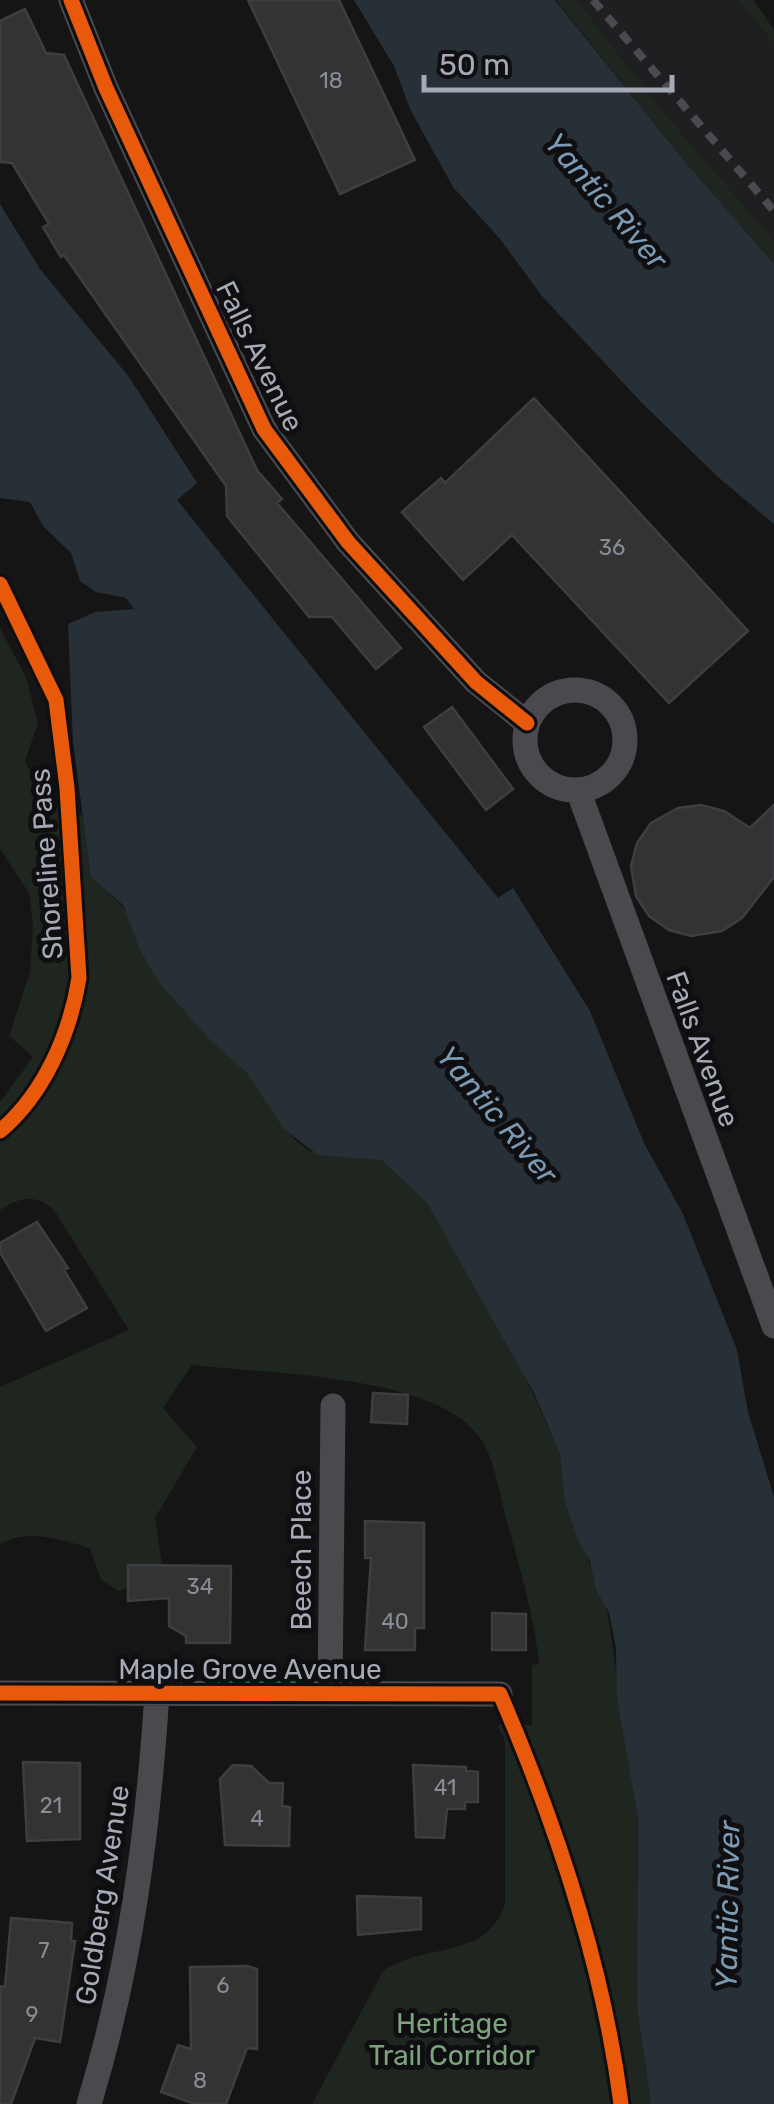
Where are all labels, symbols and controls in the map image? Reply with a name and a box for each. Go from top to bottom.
scale bar [424,30,672,92]
text: 50 m [439,47,510,83]
house number: 18 [319,67,343,94]
water label: Yantic River [537,125,676,278]
street label: Falls Avenue [209,276,310,437]
house number: 36 [599,534,625,561]
street label: Shoreline Pass [23,767,70,961]
street label: Falls Avenue [659,967,746,1131]
water label: Yantic River [429,1039,566,1192]
street label: Beech Place [285,1470,318,1630]
house number: 34 [187,1573,213,1600]
house number: 40 [381,1608,409,1635]
street label: Maple Grove Avenue [118,1653,382,1686]
house number: 41 [434,1774,456,1801]
street label: Goldberg Avenue [69,1783,136,2007]
house number: 21 [40,1792,62,1819]
house number: 4 [250,1805,264,1832]
water label: Yantic River [709,1819,747,1990]
house number: 7 [38,1937,50,1964]
house number: 6 [216,1972,230,1999]
house number: 9 [25,2001,39,2028]
park label: Heritage Trail Corridor [369,2007,536,2072]
house number: 8 [193,2067,207,2094]

